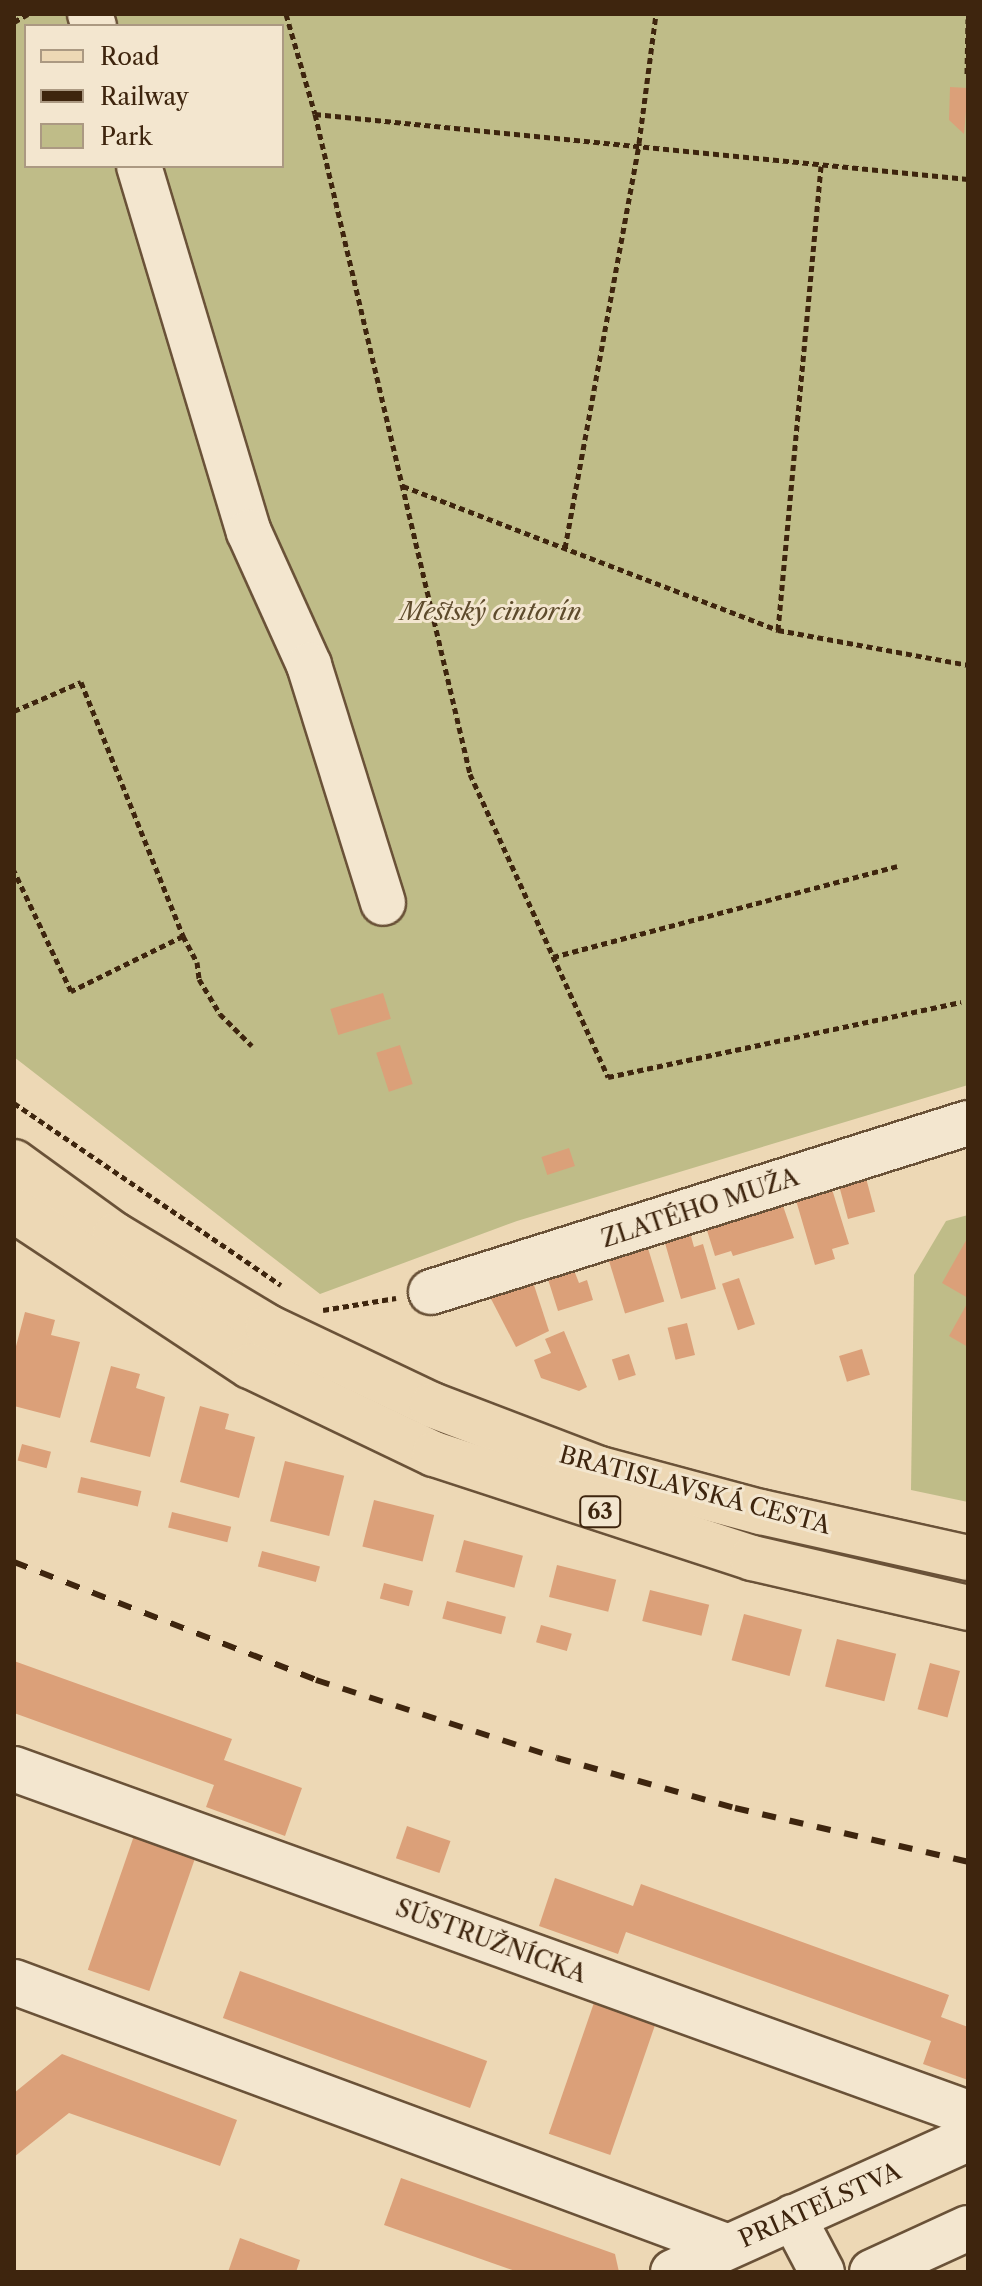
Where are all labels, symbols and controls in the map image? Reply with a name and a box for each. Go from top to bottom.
legend [24,24,284,168]
text: Road [100,42,159,71]
text: Railway [100,82,189,111]
text: Park [100,122,152,151]
park label: Mestský cintorín [400,598,582,626]
street label: ZLATÉHO MUŽA [598,1162,802,1254]
street label: BRATISLAVSKÁ CESTA [556,1440,834,1540]
road number: 63 [578,1494,622,1530]
street label: SÚSTRUŽNÍCKA [392,1893,590,1989]
street label: PRIATEĽSTVA [735,2156,905,2254]

